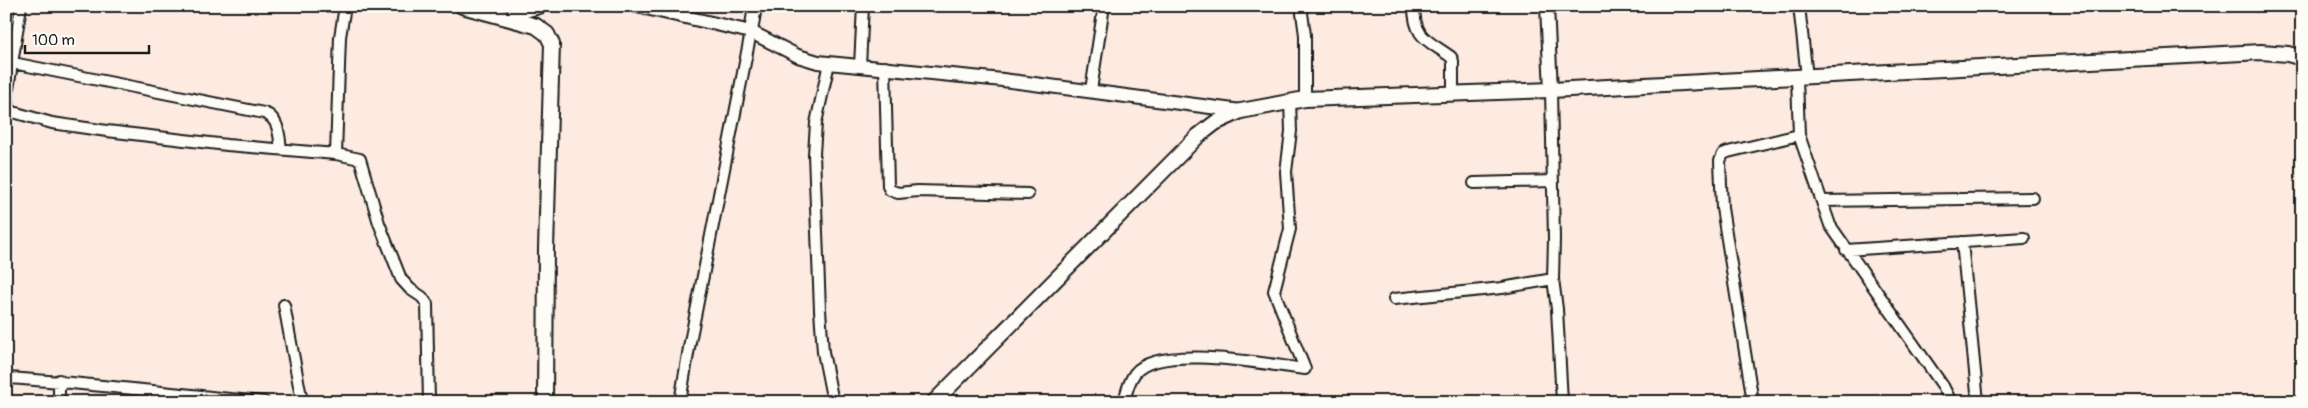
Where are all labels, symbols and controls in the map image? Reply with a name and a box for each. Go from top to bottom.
scale bar [25,22,149,54]
text: 100 m [32,31,75,50]

